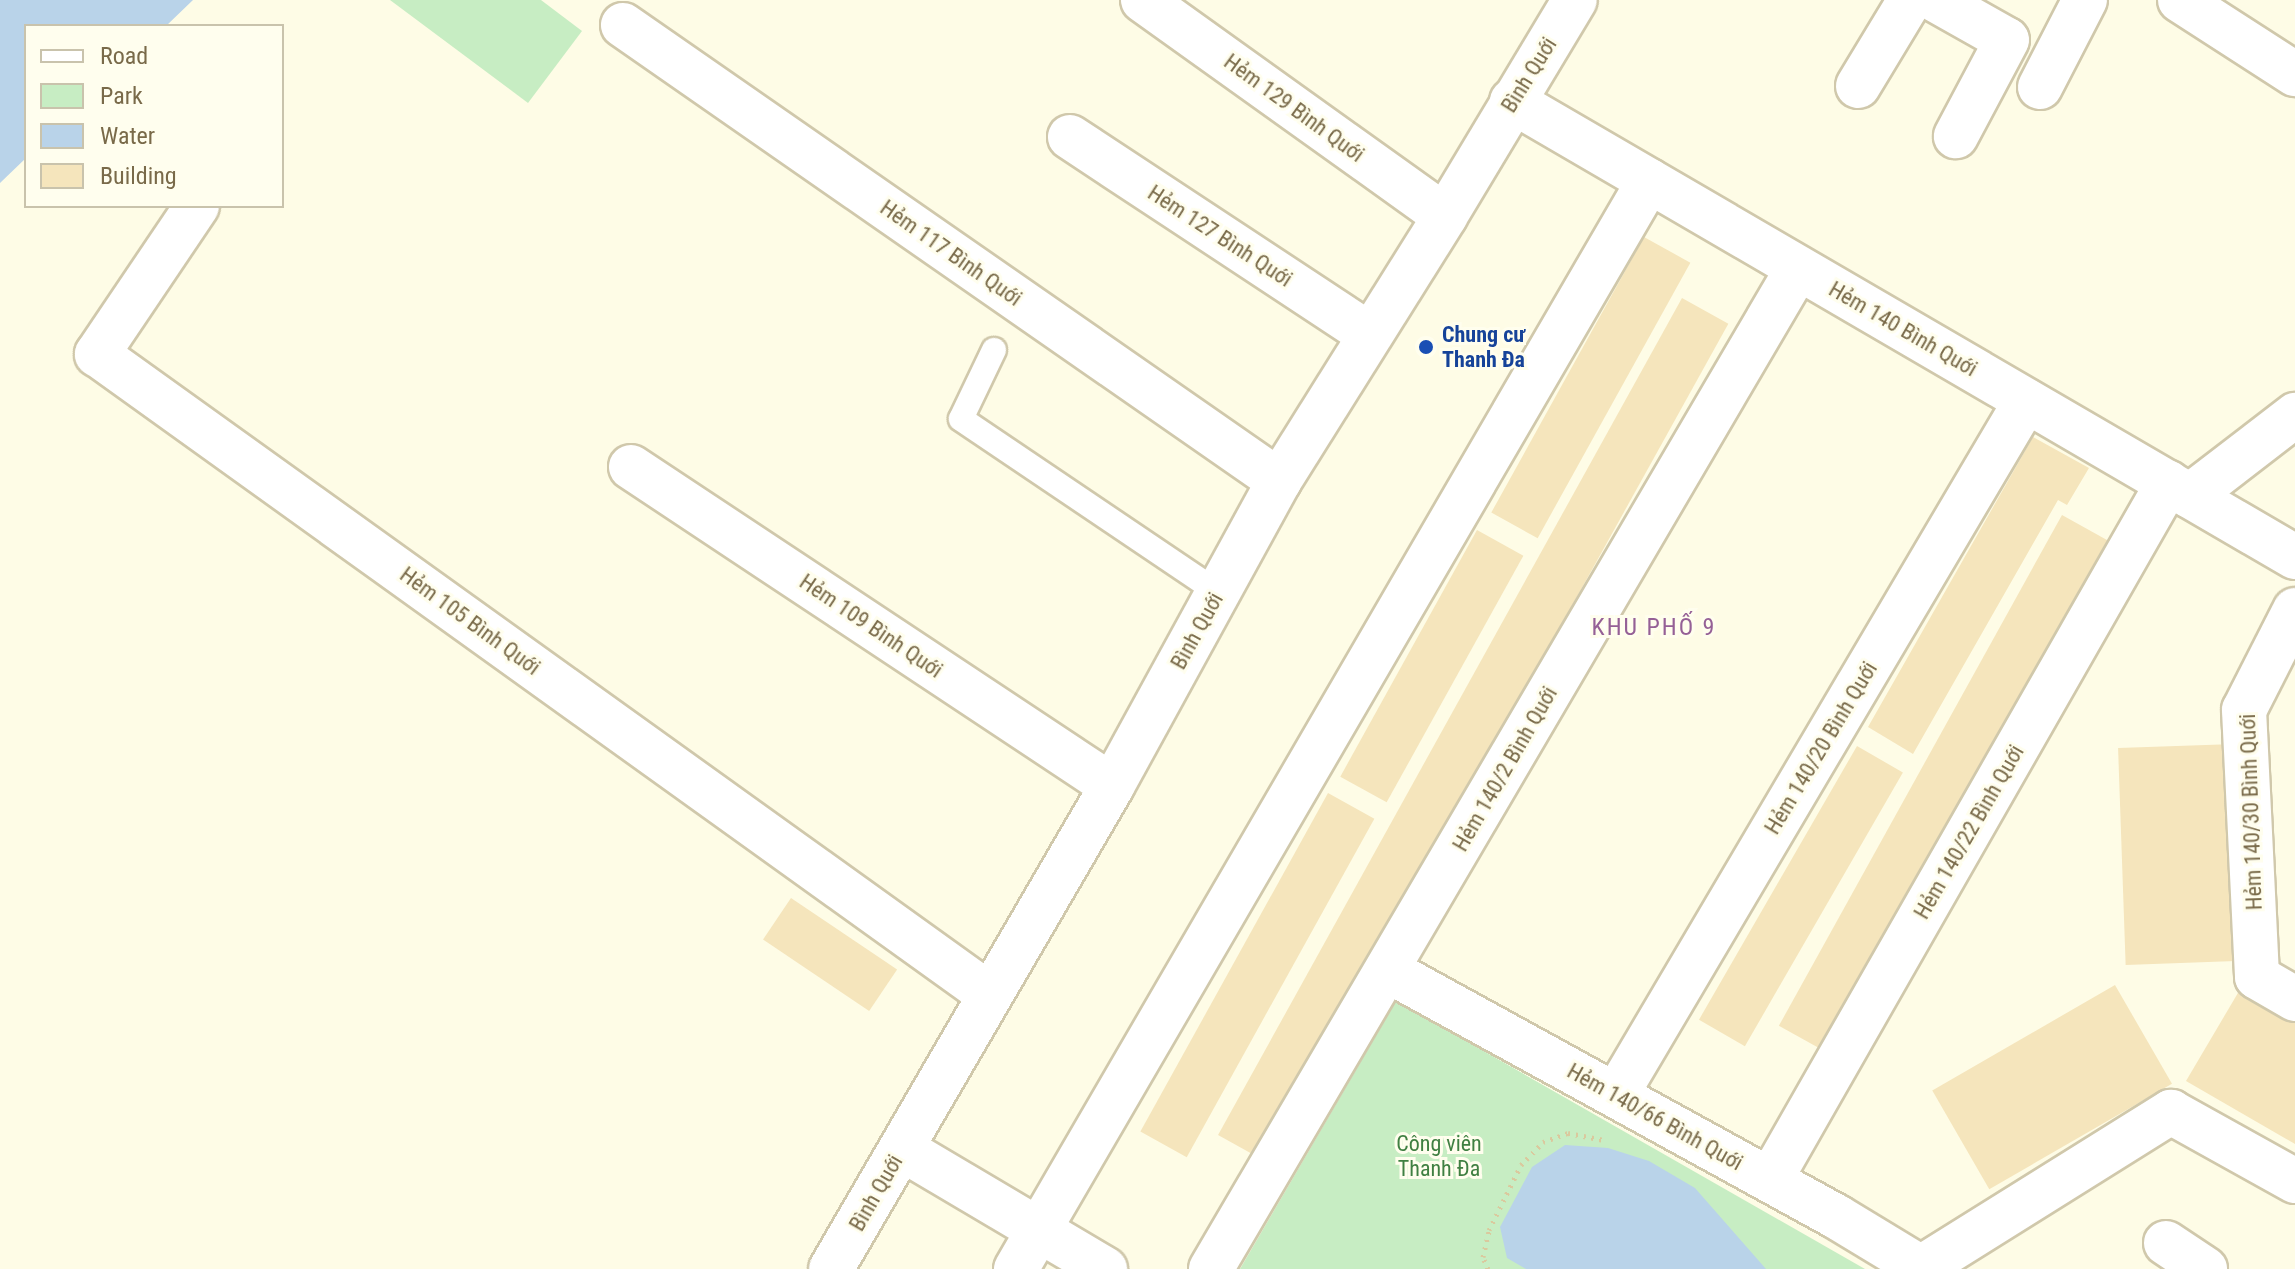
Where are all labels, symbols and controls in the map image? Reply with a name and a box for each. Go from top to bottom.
legend [24,24,284,208]
street label: Bình Quới [1496,33,1562,117]
text: Road [100,42,148,70]
street label: Hẻm 129 Bình Quới [1219,48,1369,168]
text: Park [100,82,143,110]
text: Water [100,122,155,150]
text: Building [100,162,177,190]
street label: Hẻm 127 Bình Quới [1143,180,1297,292]
street label: Hẻm 117 Bình Quới [875,194,1027,312]
street label: Hẻm 140 Bình Quới [1824,276,1982,382]
place label: Chung cư Thanh Đa [1442,321,1525,372]
marker: Chung cư Thanh Đa [1417,338,1435,356]
street label: Hẻm 105 Bình Quới [395,561,545,681]
street label: Hẻm 109 Bình Quới [795,568,947,684]
street label: Bình Quới [1165,588,1229,674]
district label: KHU PHỐ 9 [1592,614,1716,642]
street label: Hẻm 140/20 Bình Quới [1759,657,1883,839]
street label: Hẻm 140/2 Bình Quới [1447,682,1563,856]
street label: Hẻm 140/30 Bình Quới [2234,713,2268,911]
street label: Hẻm 140/22 Bình Quới [1908,740,2030,924]
street label: Hẻm 140/66 Bình Quới [1563,1058,1747,1176]
park label: Công viên Thanh Đa [1396,1130,1482,1182]
street label: Bình Quới [844,1150,908,1236]

